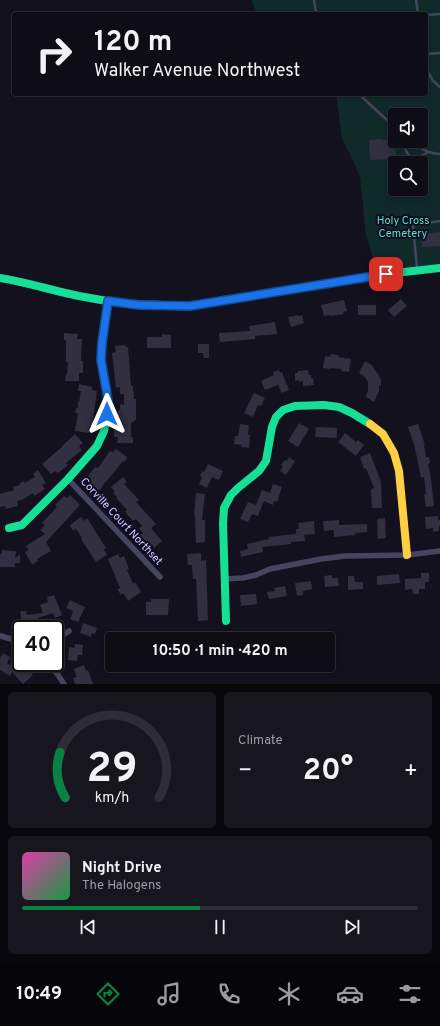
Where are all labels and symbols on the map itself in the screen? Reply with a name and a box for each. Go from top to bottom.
park label: Holy Cross Cemetery [377,214,429,241]
pin [369,257,403,291]
position arrow [86,393,128,435]
street label: Corville Court Northset [77,475,165,568]
speed limit sign: 40 [12,620,64,672]

